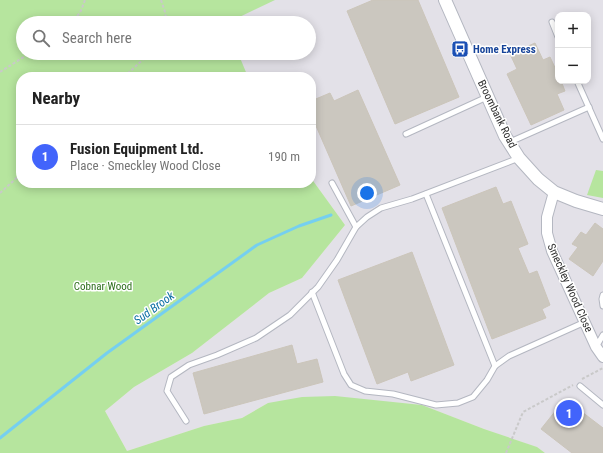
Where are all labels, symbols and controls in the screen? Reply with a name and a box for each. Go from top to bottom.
map controls [555,12,591,84]
button: + [555,12,591,48]
search box [16,16,316,60]
icon: search [30,27,52,49]
text: Search here [62,29,132,47]
bus stop icon: Home Express [450,39,470,59]
place label: Home Express [473,43,536,56]
button: − [555,48,591,84]
street label: Broombank Road [475,78,519,150]
text: Nearby [32,88,80,108]
text: Fusion Equipment Ltd. [70,140,204,158]
text: 1 [42,149,48,164]
text: 190 m [268,149,300,164]
text: Place · Smeckley Wood Close [70,158,221,173]
your location [357,183,377,203]
street label: Smeckley Wood Close [545,242,595,334]
park label: Cobnar Wood [74,280,132,293]
water label: Sud Brook [131,288,178,327]
pin: 1 [556,398,582,428]

